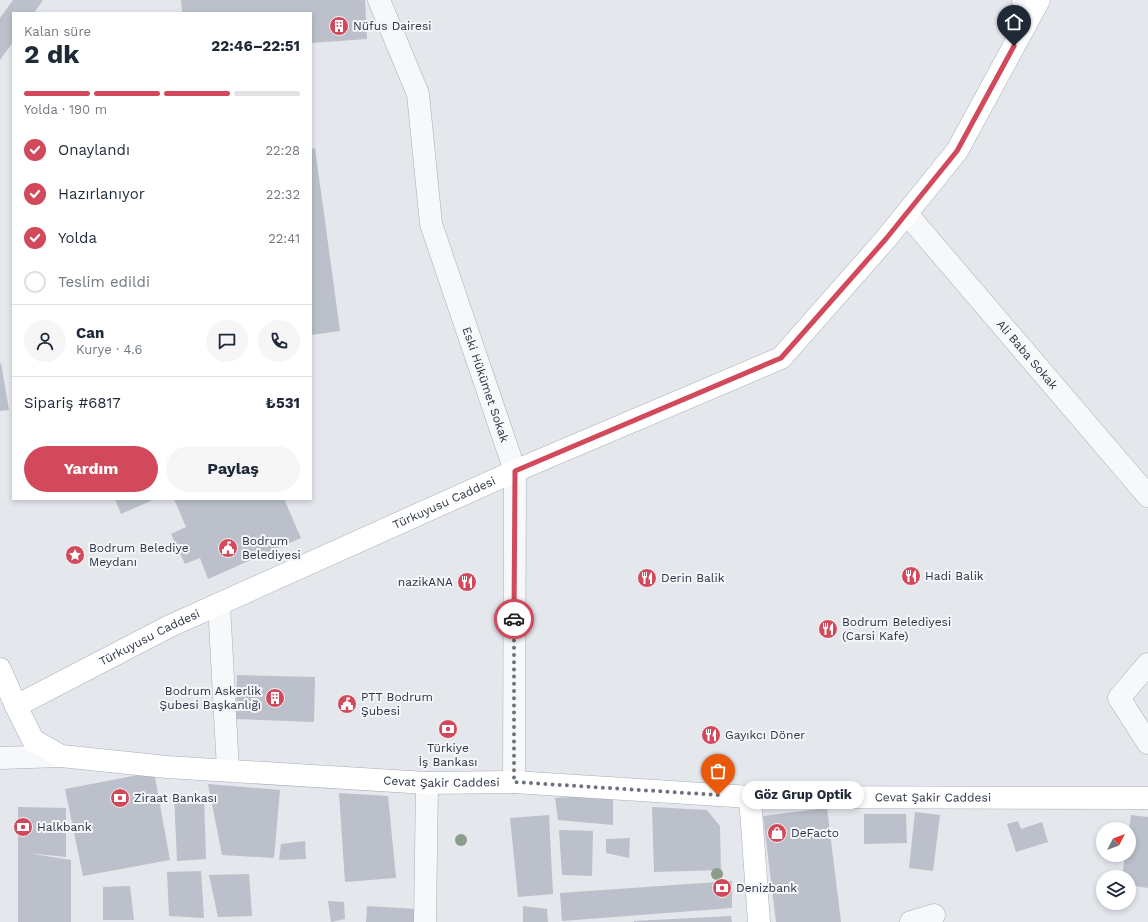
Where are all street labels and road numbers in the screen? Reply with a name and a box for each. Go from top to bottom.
street label: Ali Baba Sokak [994,317,1061,392]
street label: Eski Hükümet Sokak [460,325,512,444]
street label: Türkuyusu Caddesi [391,474,498,532]
street label: Türkuyusu Caddesi [97,607,202,669]
street label: Cevat Şakir Caddesi [383,773,500,790]
street label: Cevat Şakir Caddesi [875,790,991,805]

